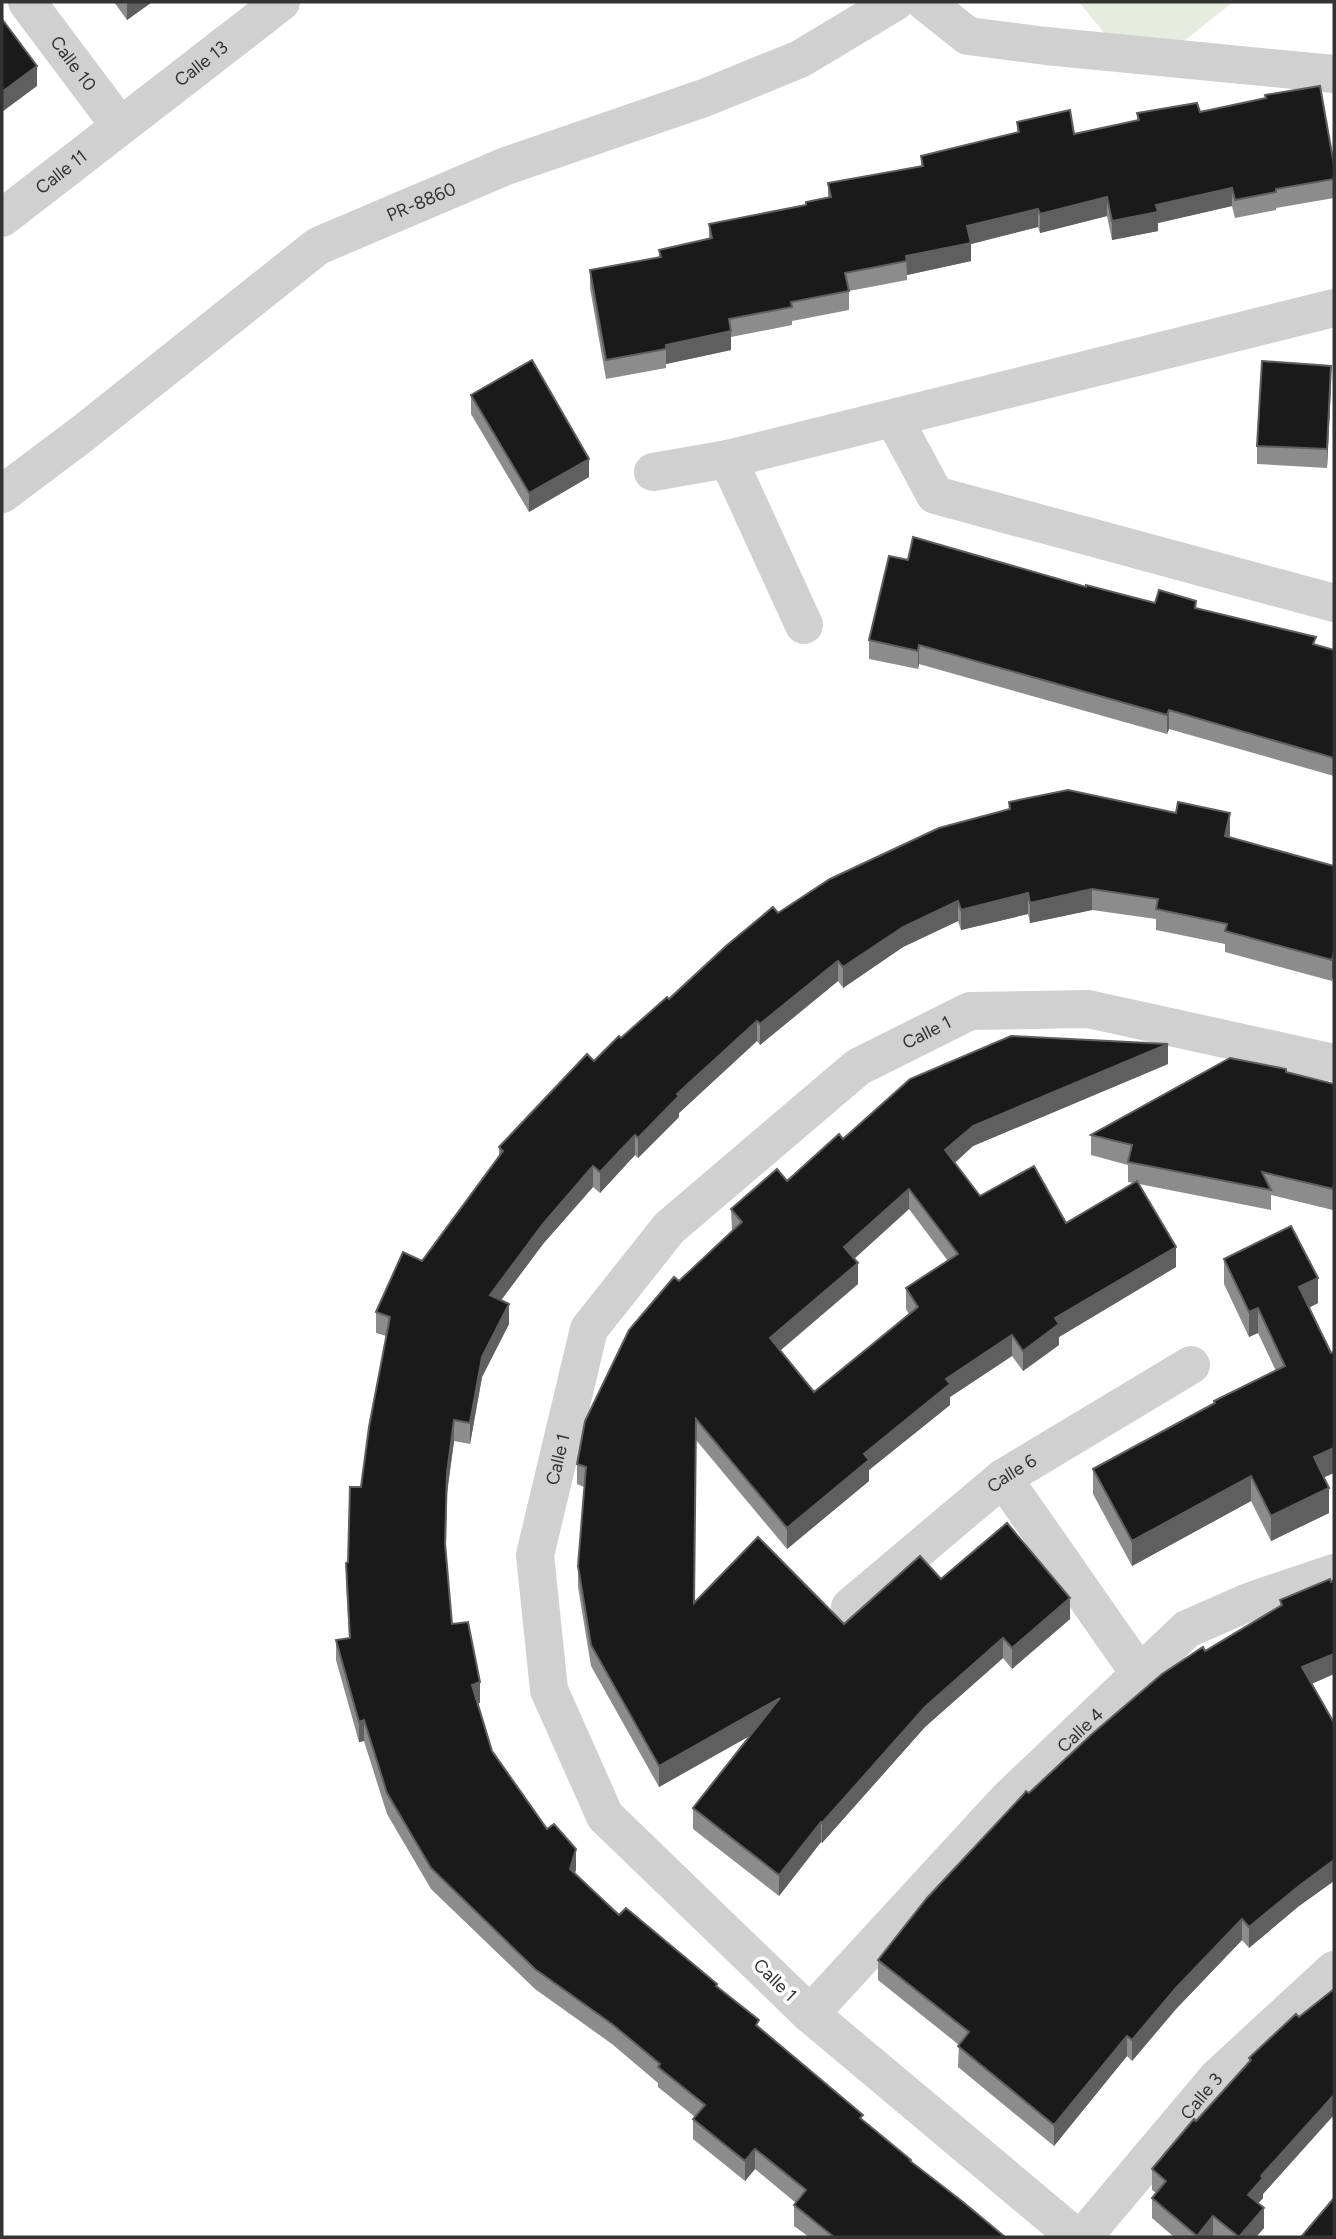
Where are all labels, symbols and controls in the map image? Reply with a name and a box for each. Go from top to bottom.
street label: Calle 10 [45,32,101,96]
street label: Calle 13 [170,36,232,91]
street label: Calle 11 [31,145,91,199]
street label: PR-8860 [383,178,459,226]
street label: Calle 1 [899,1011,955,1054]
street label: Calle 1 [541,1432,575,1487]
street label: Calle 6 [983,1449,1041,1498]
street label: Calle 4 [1053,1703,1108,1757]
street label: Calle 1 [749,1954,801,2006]
street label: Calle 3 [1176,2068,1227,2124]

